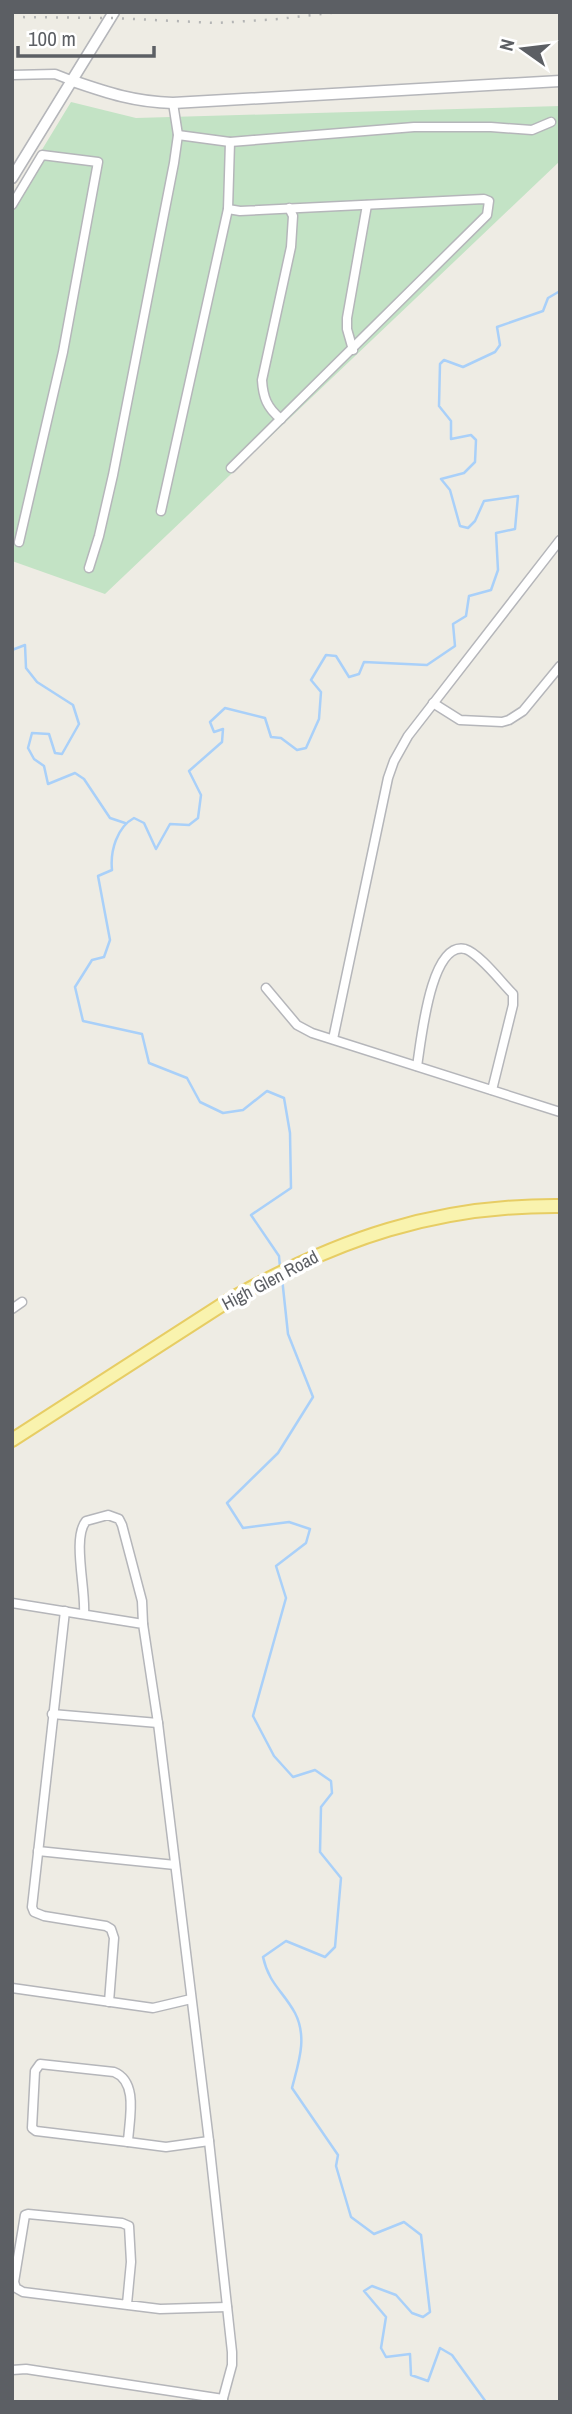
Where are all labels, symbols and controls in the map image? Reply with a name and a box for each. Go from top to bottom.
scale bar [18,14,154,58]
north arrow [488,14,558,84]
text: 100 m [28,24,76,53]
text: N [493,36,520,53]
street label: High Glen Road [217,1244,323,1316]

